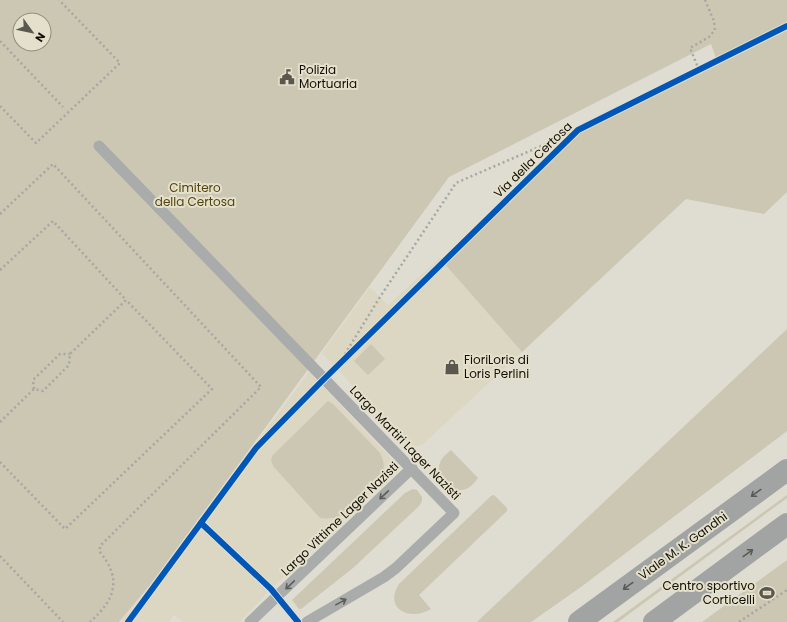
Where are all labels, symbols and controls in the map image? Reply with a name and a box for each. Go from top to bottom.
north arrow [12,12,52,52]
text: N [31,30,49,45]
place label: Polizia Mortuaria [299,61,357,92]
public building icon: Polizia Mortuaria [278,68,296,86]
street label: Via della Certosa [490,118,576,201]
park label: Cimitero della Certosa [155,179,235,210]
place label: FioriLoris di Loris Perlini [464,351,529,382]
shop icon: FioriLoris di Loris Perlini [443,358,461,376]
street label: Largo Martiri Lager Nazisti [346,382,465,504]
street label: Largo Vittime Lager Nazisti [277,458,402,579]
one-way arrow [750,489,761,497]
one-way arrow [379,490,389,500]
street label: Viale M. K. Gandhi [635,508,730,584]
one-way arrow [743,549,754,557]
place label: Centro sportivo Corticelli [663,577,755,608]
one-way arrow [285,580,295,590]
one-way arrow [623,582,634,590]
sports icon: Centro sportivo Corticelli [758,584,776,602]
one-way arrow [335,598,347,606]

